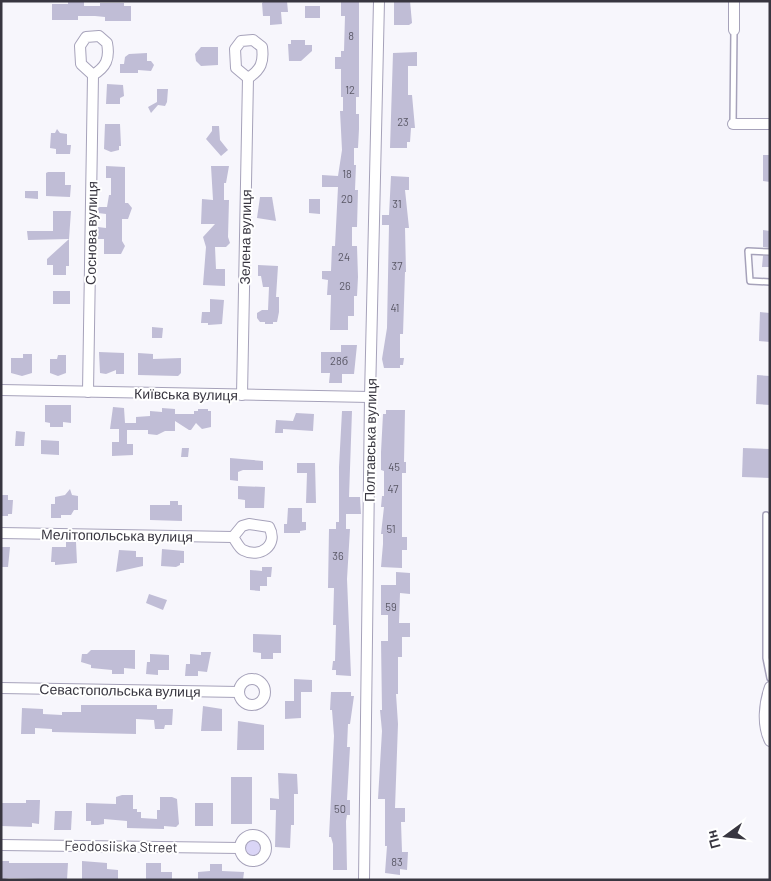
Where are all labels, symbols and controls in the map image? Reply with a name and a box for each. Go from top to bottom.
house number: 8 [348,29,354,42]
house number: 12 [345,83,355,96]
house number: 23 [397,115,409,128]
house number: 18 [342,167,352,180]
street label: Соснова вулиця [82,181,100,285]
street label: Зелена вулиця [236,189,254,285]
house number: 20 [341,192,353,205]
house number: 31 [392,197,402,210]
house number: 24 [338,250,350,263]
house number: 37 [392,259,402,272]
house number: 26 [339,279,351,292]
house number: 41 [391,301,399,314]
house number: 28б [330,354,348,367]
street label: Полтавська вулиця [360,378,380,502]
street label: Київська вулиця [134,385,238,403]
house number: 45 [388,460,400,473]
house number: 47 [388,482,398,495]
house number: 51 [386,522,396,535]
street label: Мелітопольська вулиця [41,525,193,545]
house number: 36 [332,549,344,562]
house number: 59 [385,600,397,613]
street label: Севастопольська вулиця [39,680,201,700]
house number: 50 [334,802,346,815]
north arrow [701,811,751,861]
text: Пн [702,828,724,851]
street label: Feodosiiska Street [64,837,178,855]
house number: 83 [391,855,403,868]

